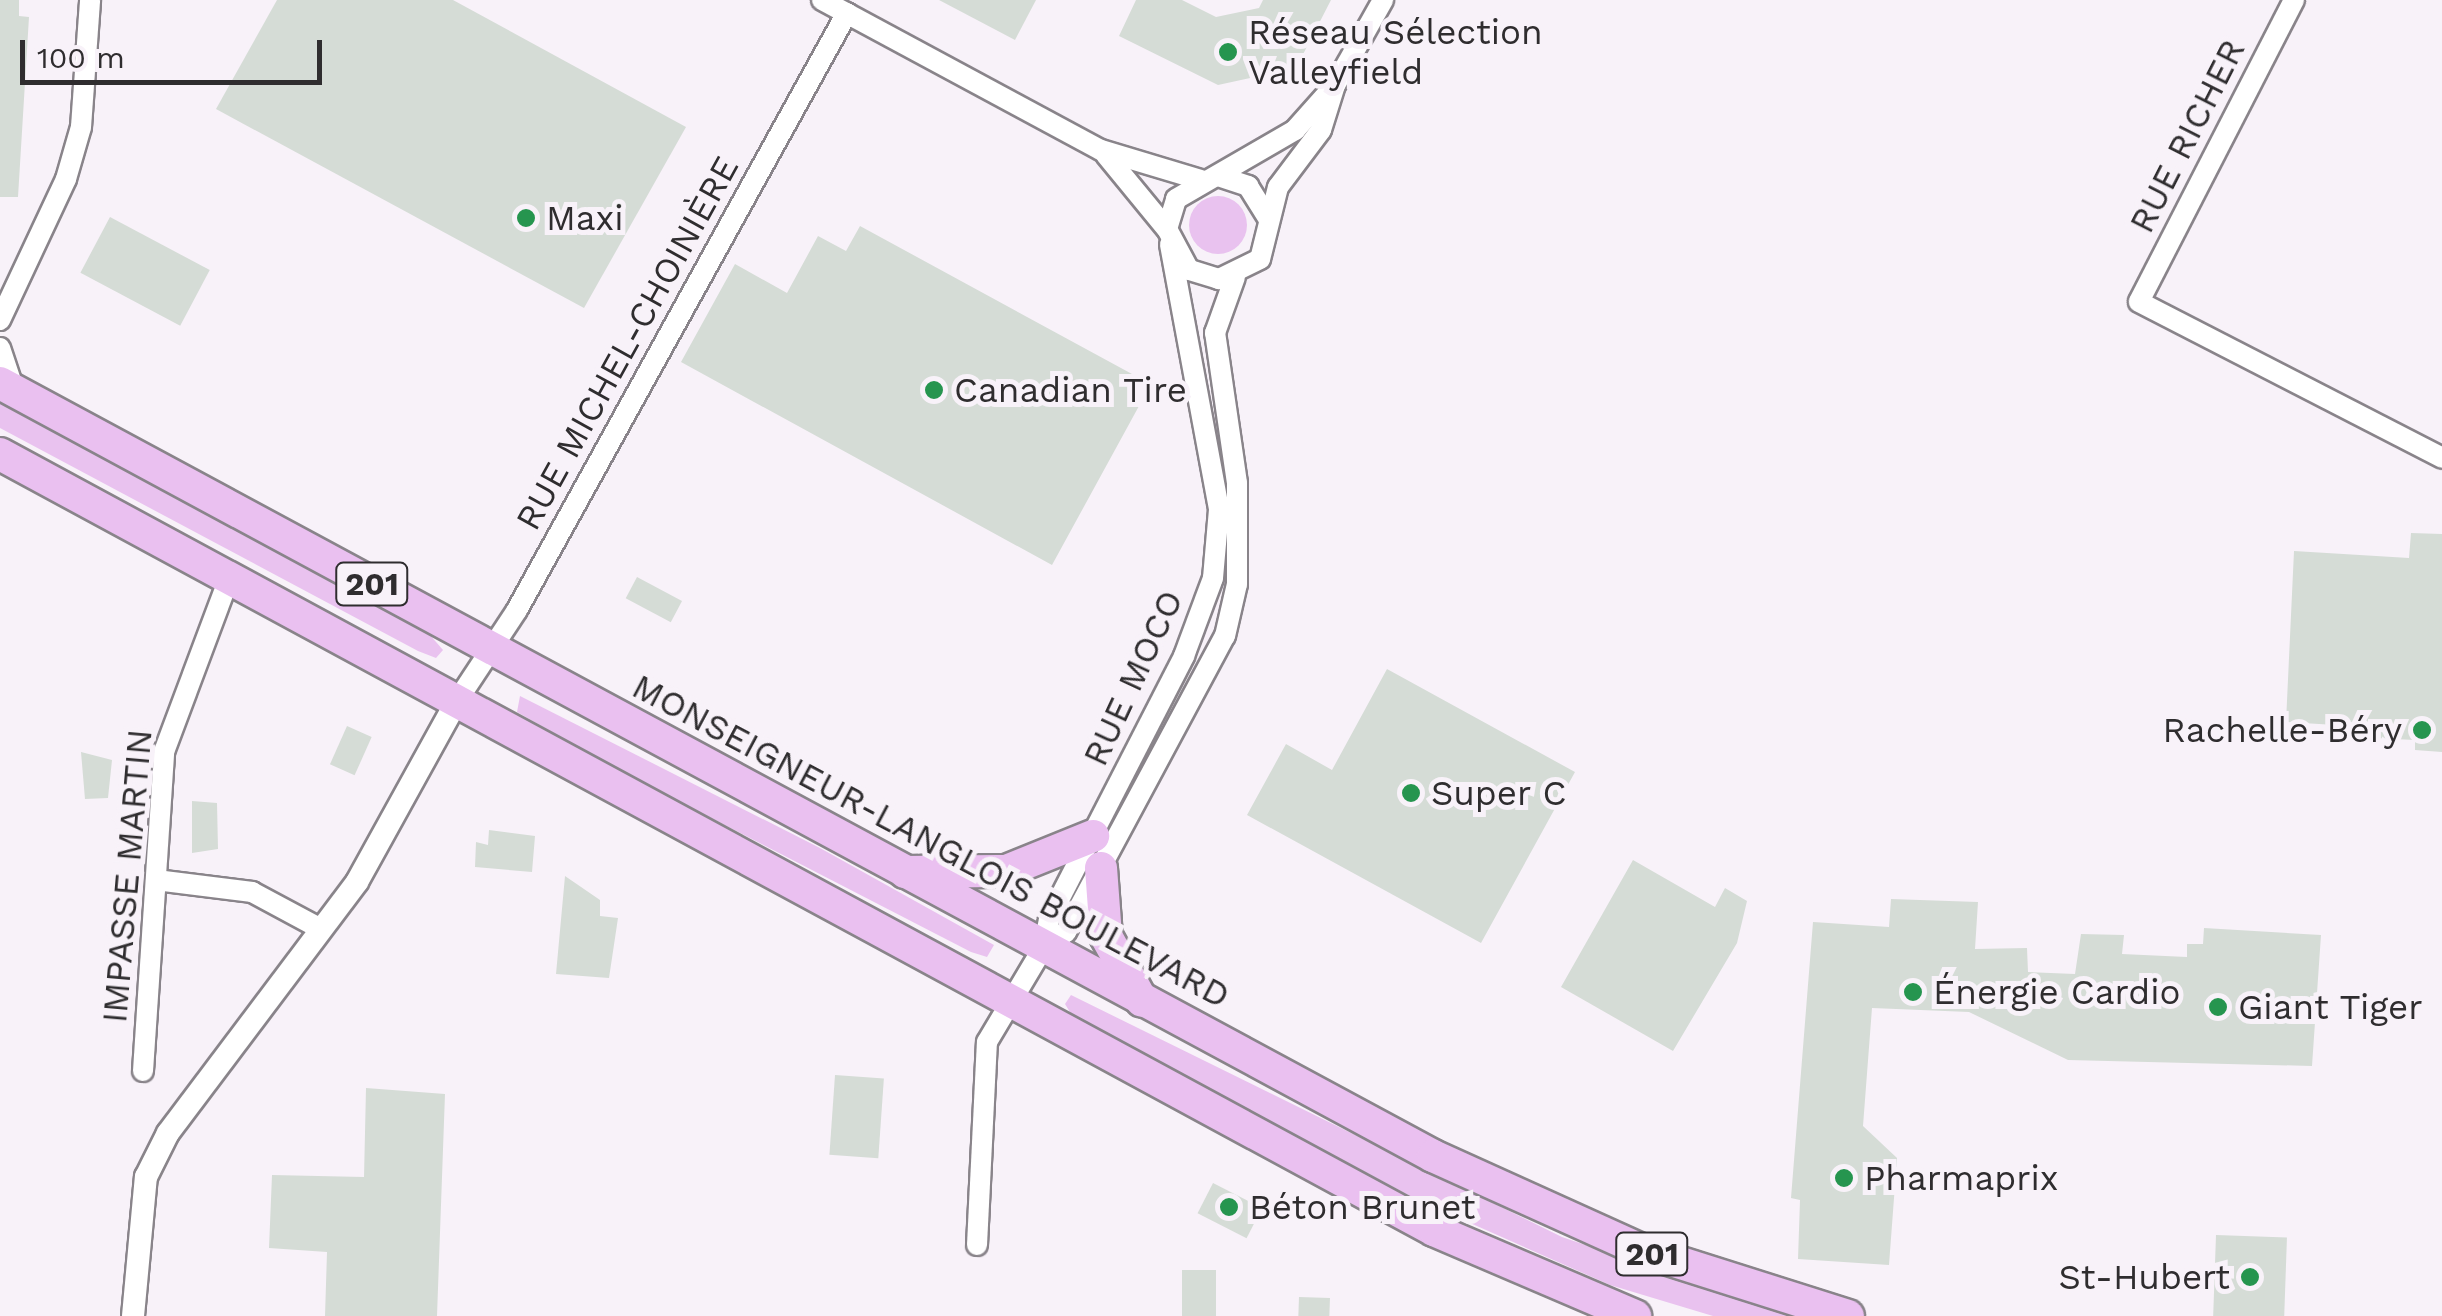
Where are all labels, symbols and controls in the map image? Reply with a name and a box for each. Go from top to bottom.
place label: Réseau Sélection Valleyfield [1248,11,1543,93]
scale bar [25,20,328,82]
street label: RUE RICHER [2120,32,2254,240]
text: 100 m [37,40,125,75]
marker: Réseau Sélection Valleyfield [1217,41,1239,63]
street label: RUE MICHEL-CHOINIÈRE [507,149,747,537]
place label: Maxi [546,197,623,239]
marker: Maxi [515,207,537,229]
place label: Canadian Tire [954,369,1188,411]
marker: Canadian Tire [923,379,945,401]
road number: 201 [334,557,410,611]
street label: RUE MOCO [1074,584,1192,772]
street label: MONSEIGNEUR-LANGLOIS BOULEVARD [625,665,1237,1017]
place label: Rachelle-Béry [2163,709,2402,751]
marker: Rachelle-Béry [2411,719,2433,741]
street label: IMPASSE MARTIN [93,727,161,1025]
place label: Super C [1431,772,1567,814]
marker: Super C [1400,782,1422,804]
place label: Énergie Cardio [1933,971,2180,1013]
marker: Énergie Cardio [1902,981,1924,1003]
place label: Giant Tiger [2238,986,2423,1028]
marker: Giant Tiger [2207,996,2229,1018]
place label: Pharmaprix [1864,1157,2058,1199]
marker: Pharmaprix [1833,1167,1855,1189]
place label: Béton Brunet [1249,1186,1476,1228]
marker: Béton Brunet [1218,1196,1240,1218]
road number: 201 [1614,1227,1690,1281]
place label: St-Hubert [2058,1256,2230,1298]
marker: St-Hubert [2239,1266,2261,1288]

